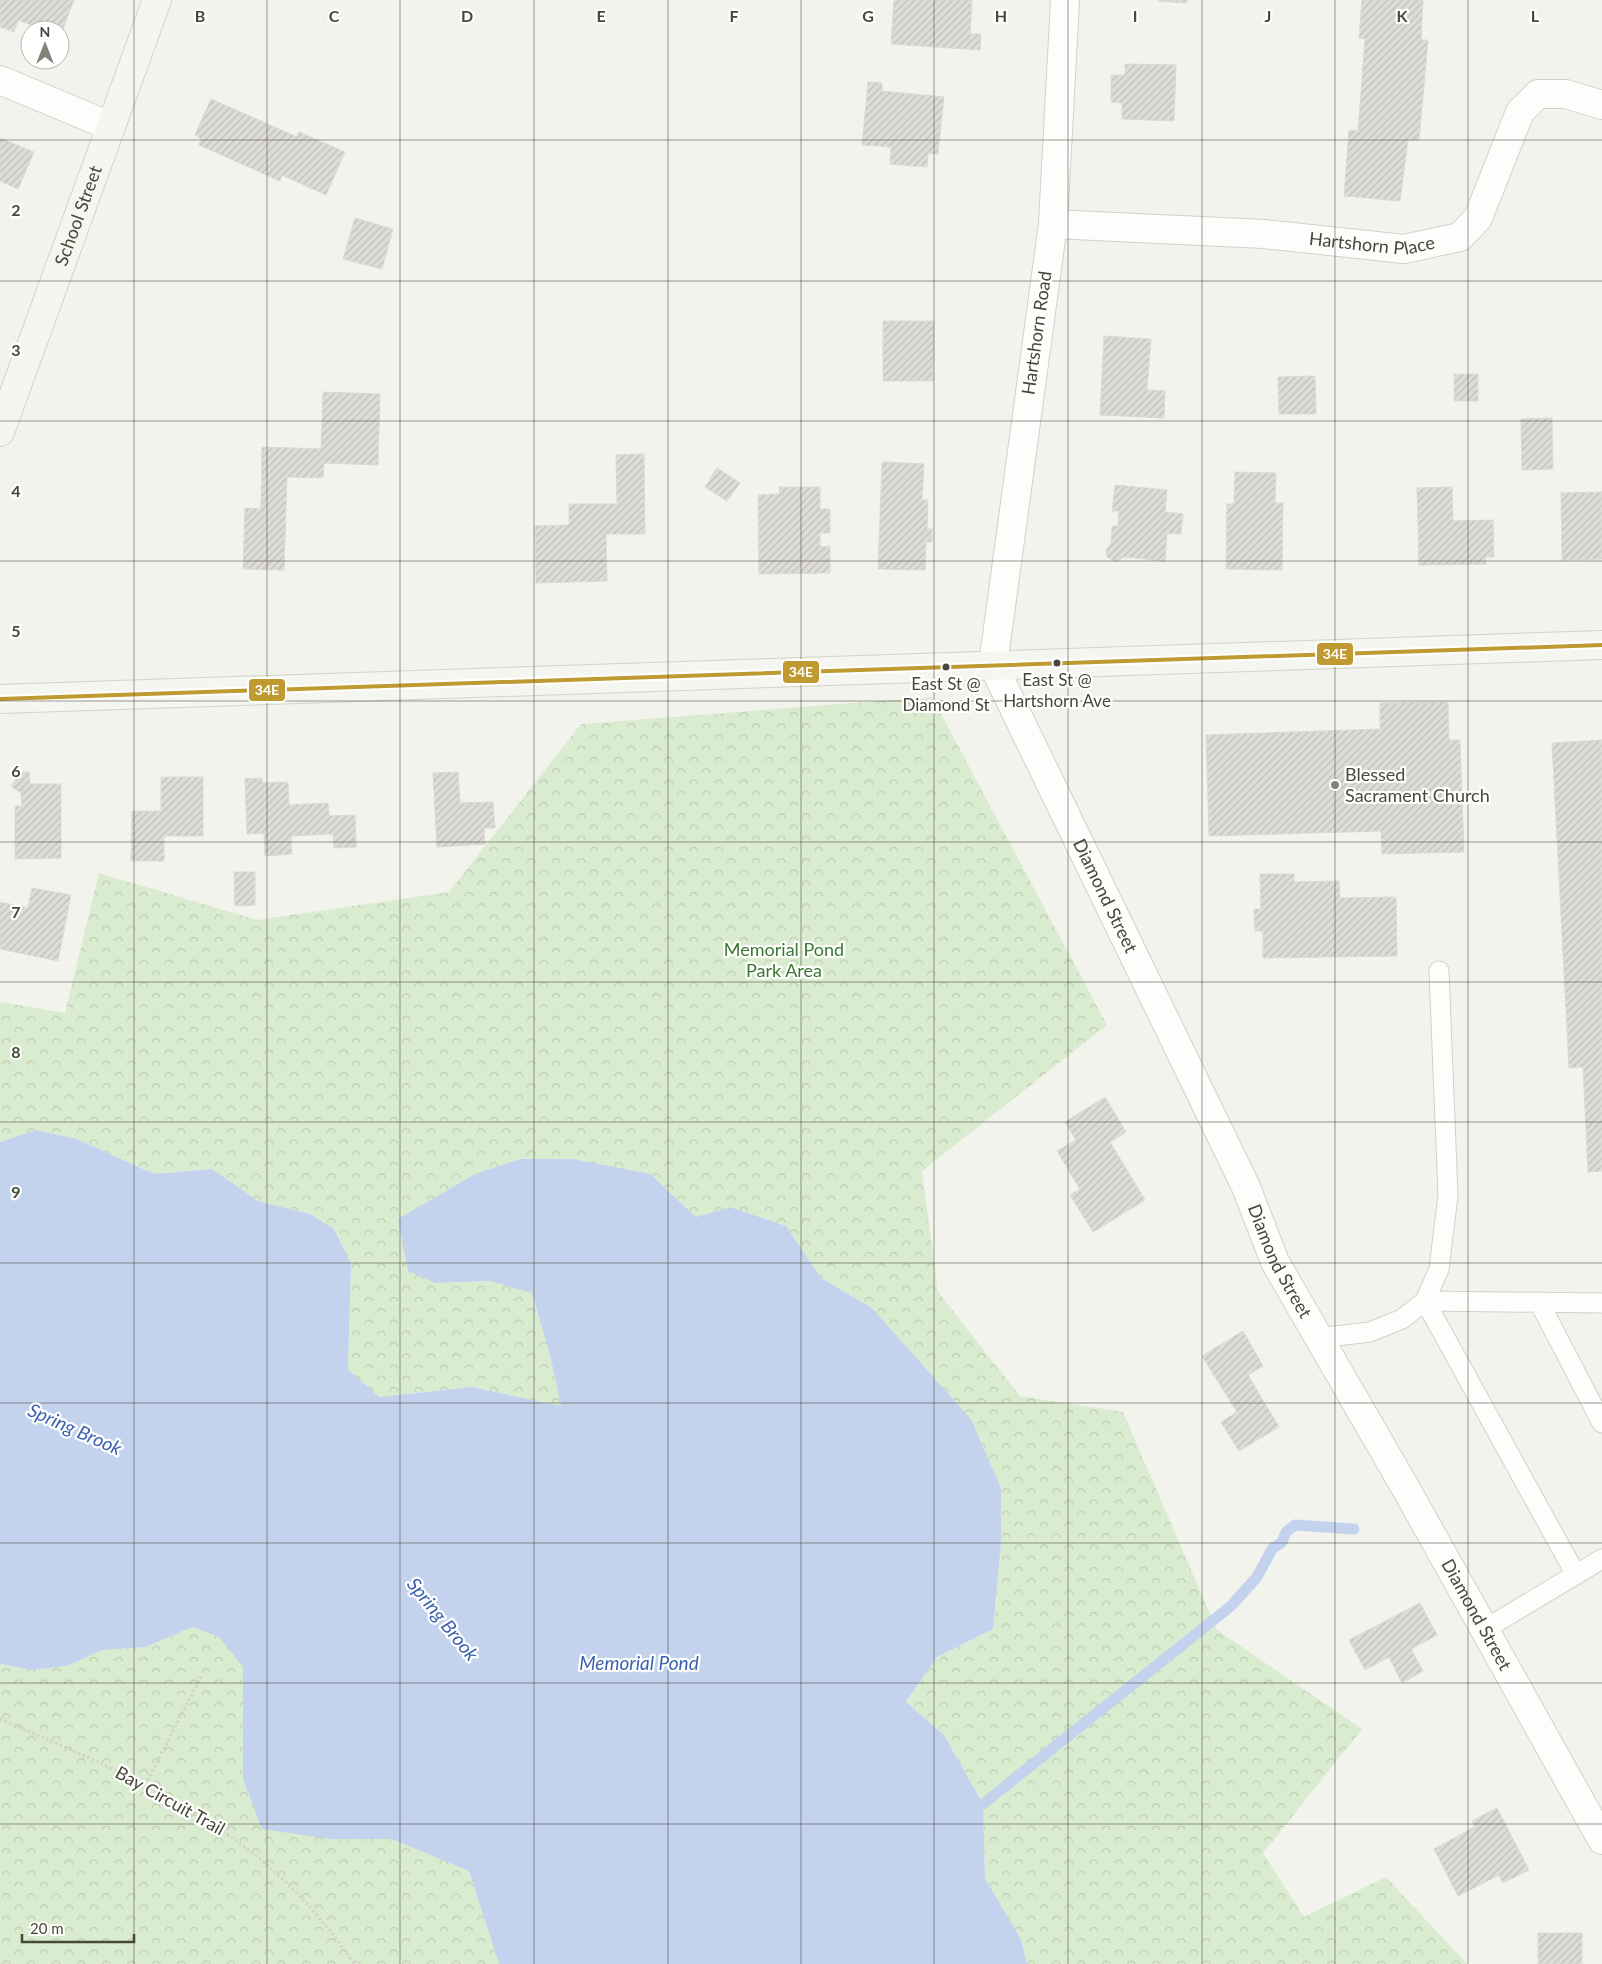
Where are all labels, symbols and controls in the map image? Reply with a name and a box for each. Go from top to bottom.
text: B [195,6,205,25]
text: C [329,6,340,25]
text: D [461,6,473,25]
text: E [596,6,606,25]
text: F [729,6,739,25]
text: G [862,6,874,25]
text: H [995,6,1007,25]
text: I [1133,6,1137,25]
text: J [1265,6,1271,25]
text: K [1397,6,1409,25]
text: L [1531,6,1540,25]
north arrow [20,20,70,70]
text: N [40,23,50,40]
street label: School Street [49,162,106,269]
text: 2 [11,200,21,219]
street label: Hartshorn Place [1308,227,1437,259]
street label: Hartshorn Road [1016,270,1056,396]
text: 3 [11,340,21,359]
text: 4 [11,481,21,500]
text: 5 [11,621,21,640]
line badge: 34E [1316,642,1354,666]
text: 34E [1323,645,1347,662]
marker: East St @ Hartshorn Ave [1052,658,1062,668]
line badge: 34E [782,660,820,684]
marker: East St @ Diamond St [941,662,951,672]
text: 34E [789,663,813,680]
place label: East St @ Hartshorn Ave [1003,669,1111,711]
place label: East St @ Diamond St [902,673,990,715]
line badge: 34E [248,678,286,702]
text: 34E [255,681,279,698]
text: 6 [11,761,21,780]
place label: Blessed Sacrament Church [1345,763,1490,806]
marker: Blessed Sacrament Church [1329,779,1341,791]
street label: Diamond Street [1069,835,1143,957]
text: 7 [11,902,21,921]
park label: Memorial Pond Park Area [724,938,844,981]
text: 8 [11,1042,21,1061]
text: 9 [11,1182,21,1201]
street label: Diamond Street [1244,1201,1317,1322]
water label: Spring Brook [25,1398,127,1460]
street label: Diamond Street [1437,1555,1517,1674]
water label: Spring Brook [403,1573,484,1666]
water label: Memorial Pond [579,1651,699,1674]
street label: Bay Circuit Trail [112,1761,229,1839]
scale bar [22,1912,135,1944]
text: 20 m [30,1919,64,1937]

